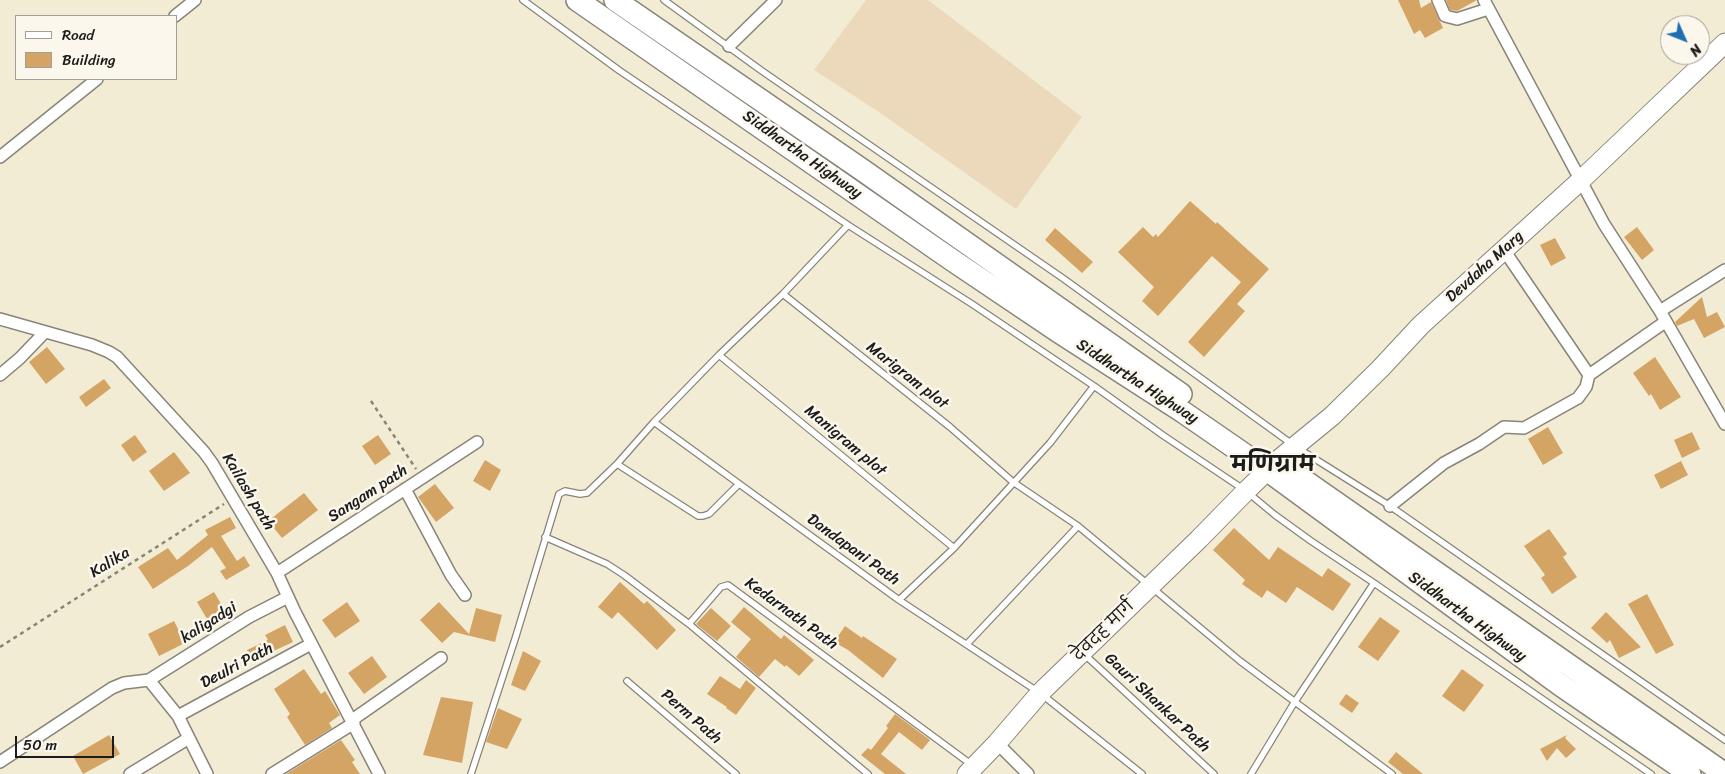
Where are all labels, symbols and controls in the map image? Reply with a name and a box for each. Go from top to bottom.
legend [15,15,178,80]
north arrow [1660,15,1710,65]
text: Road [62,22,94,48]
text: N [1683,38,1708,62]
text: Building [62,47,116,73]
street label: Siddhartha Highway [739,107,865,203]
street label: Devdaha Marg [1442,227,1528,307]
street label: Siddhartha Highway [1072,335,1202,429]
street label: Marigram plot [862,338,952,414]
street label: Manigram plot [800,401,890,481]
street label: Kailash path [217,450,279,534]
district label: मणिग्राम [1231,453,1315,479]
street label: Sangam path [325,461,411,527]
street label: Dandapani Path [803,510,903,590]
street label: Kalika [87,543,133,583]
street label: Siddhartha Highway [1404,568,1530,666]
street label: Kedarnath Path [741,574,841,654]
street label: देवदह मार्ग [1069,597,1139,665]
street label: kaligadgi [177,598,241,648]
street label: Deulri Path [198,639,276,693]
street label: Gauri Shankar Path [1100,649,1214,757]
street label: Perm Path [657,685,725,749]
scale bar [18,726,116,758]
text: 50 m [23,732,57,758]

